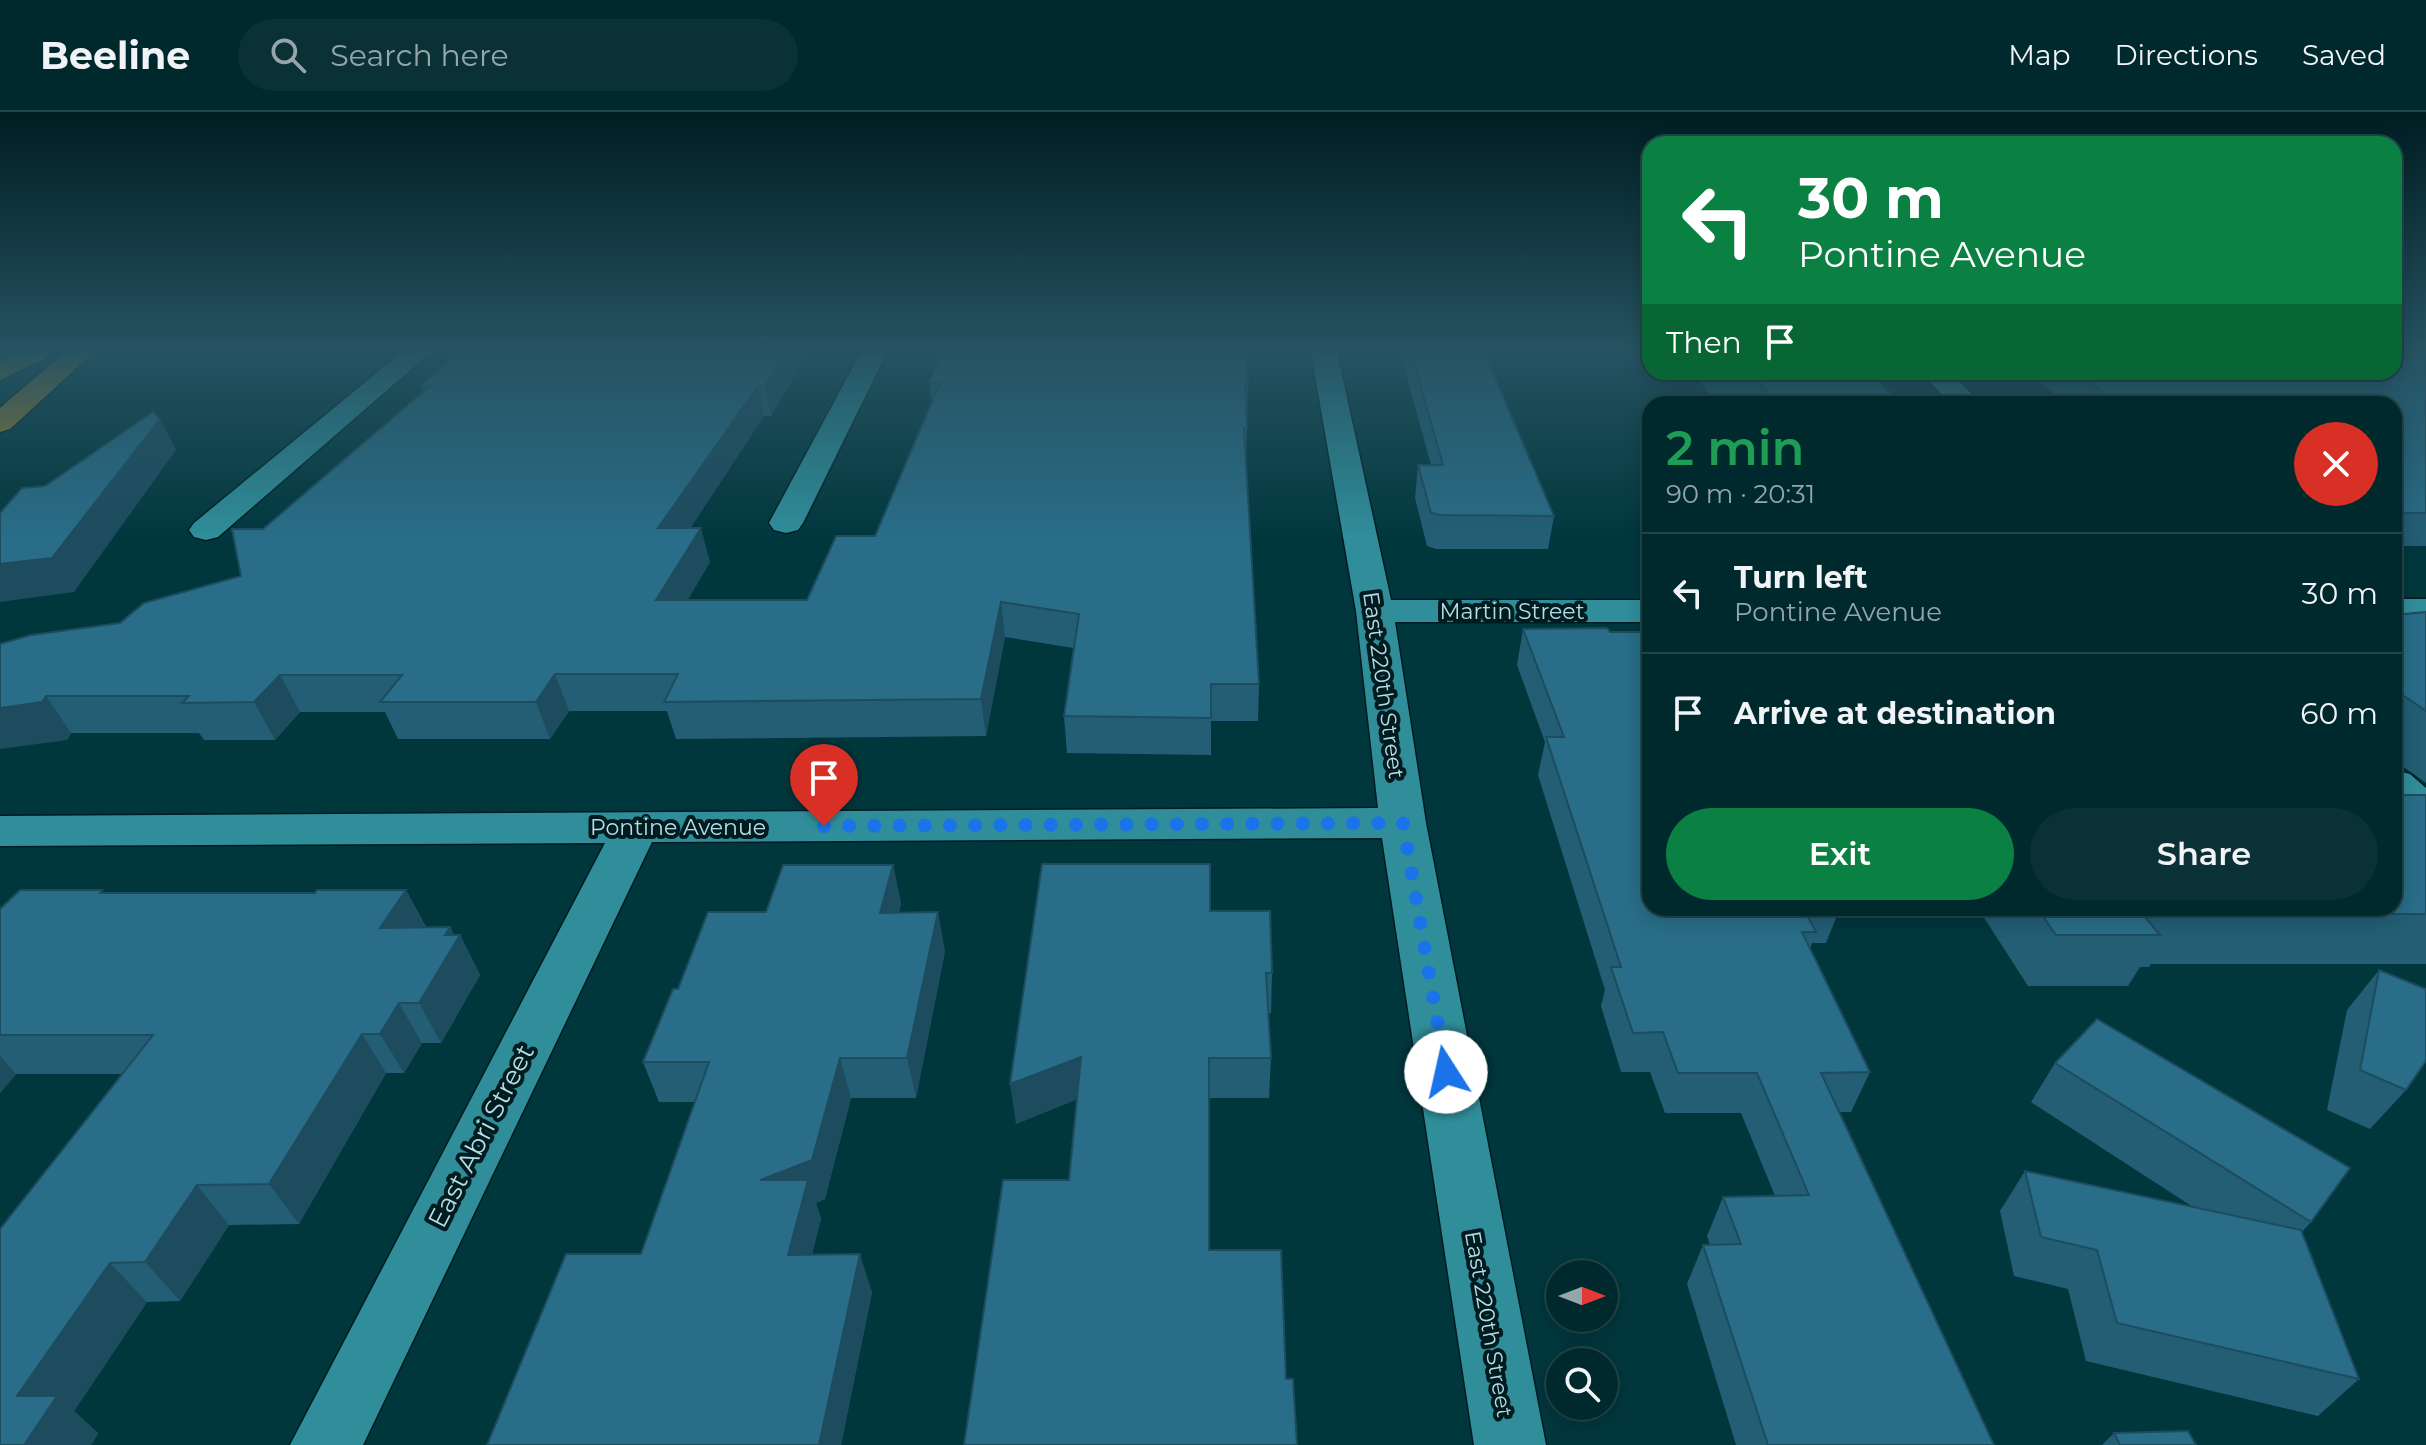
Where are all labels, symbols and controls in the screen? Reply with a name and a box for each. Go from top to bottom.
search box [238,19,798,91]
text: Beeline [40,32,190,79]
icon: search [266,33,310,77]
text: Search here [330,37,509,74]
text: Map [2008,38,2070,72]
text: Directions [2114,38,2258,72]
text: Saved [2302,38,2386,72]
text: 30 m [1798,164,1944,232]
icon: left [1666,168,1770,272]
text: Pontine Avenue [1798,232,2086,276]
icon: arrive [1758,320,1802,364]
text: Then [1666,324,1742,361]
text: 2 min [1666,419,1804,477]
button: close [2294,422,2378,506]
text: 90 m · 20:31 [1666,478,1815,510]
text: Turn left [1734,559,1867,596]
icon: left [1666,571,1710,615]
text: 30 m [2302,575,2378,612]
street label: East 220th Street [1357,590,1410,780]
text: Pontine Avenue [1734,596,1942,628]
street label: Martin Street [1439,598,1585,625]
icon: arrive [1666,691,1710,735]
text: Arrive at destination [1734,695,2056,732]
text: 60 m [2300,695,2378,732]
pin [790,744,858,826]
icon: arrive [802,756,846,800]
button: Exit [1666,808,2014,900]
button: Share [2030,808,2378,900]
street label: Pontine Avenue [590,814,766,841]
position arrow [1404,1030,1488,1114]
street label: East Abri Street [421,1039,541,1233]
street label: East 220th Street [1459,1229,1518,1419]
north arrow [1546,1260,1618,1332]
map controls [1546,1260,1618,1420]
button: search [1546,1348,1618,1420]

